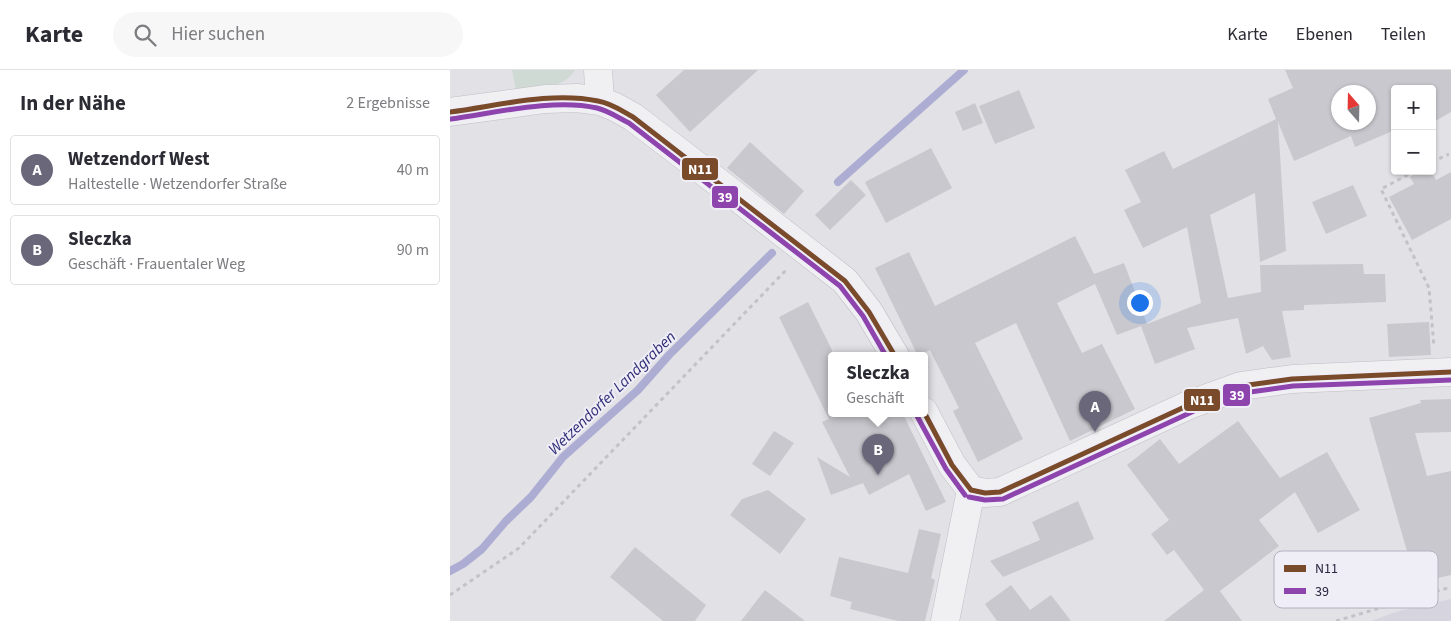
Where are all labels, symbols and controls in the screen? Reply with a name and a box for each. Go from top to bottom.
search box [113,12,463,57]
text: Karte [25,17,83,52]
icon: search [131,21,159,49]
text: Hier suchen [171,21,265,48]
text: Karte [1227,22,1268,47]
text: Ebenen [1296,22,1353,47]
text: Teilen [1381,22,1426,47]
north arrow [1331,85,1376,130]
map controls [1391,85,1436,175]
button: + [1391,85,1436,130]
text: In der Nähe [20,88,126,118]
text: 2 Ergebnisse [346,92,430,114]
button: − [1391,130,1436,175]
text: Wetzendorf West [68,146,210,173]
line badge: N11 [681,157,719,181]
text: A [32,159,42,181]
text: 40 m [397,159,429,181]
text: N11 [688,160,712,180]
text: Haltestelle · Wetzendorfer Straße [68,173,287,195]
line badge: 39 [711,185,739,209]
text: 39 [718,188,732,208]
text: Sleczka [68,226,132,253]
text: B [32,239,42,261]
text: 90 m [397,239,429,261]
text: Geschäft · Frauentaler Weg [68,253,245,275]
your location [1127,290,1153,316]
water label: Wetzendorfer Landgraben [543,326,681,460]
popup [828,352,928,417]
text: Sleczka [846,360,910,387]
line badge: 39 [1222,383,1251,407]
text: 39 [1230,386,1244,406]
text: Geschäft [846,387,904,409]
line badge: N11 [1183,388,1221,412]
pin: A [1079,391,1111,432]
text: N11 [1190,391,1214,411]
pin: B [862,434,894,475]
legend [1274,551,1438,608]
text: N11 [1315,559,1338,579]
text: 39 [1315,582,1329,602]

